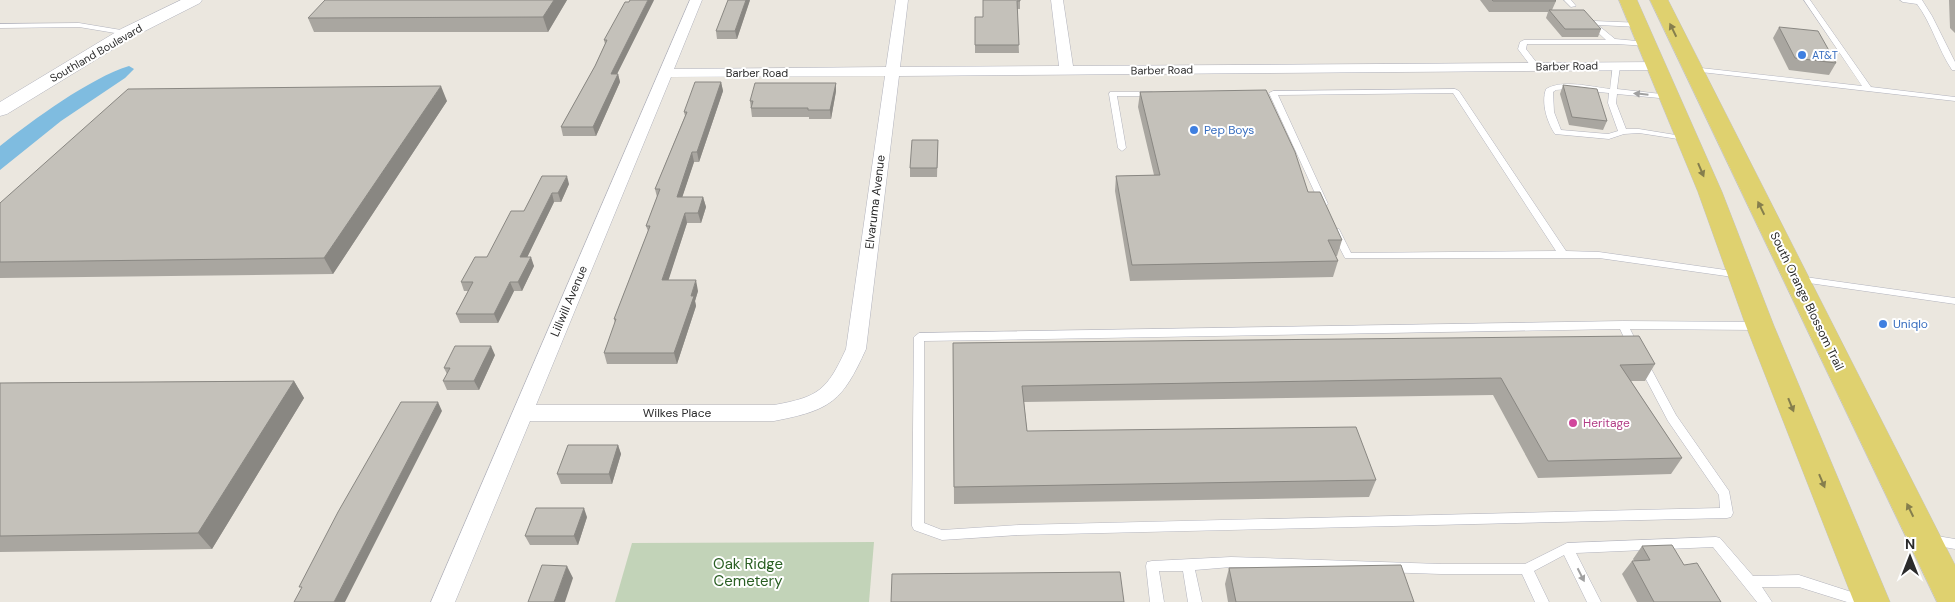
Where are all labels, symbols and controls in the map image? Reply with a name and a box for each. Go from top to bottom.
street label: Southland Boulevard [47,21,145,85]
one-way arrow [1669,23,1677,37]
place label: AT&T [1812,48,1838,62]
marker: AT&T [1796,49,1808,61]
street label: Barber Road [1536,58,1598,74]
street label: Barber Road [1131,62,1193,78]
street label: Barber Road [726,66,788,80]
one-way arrow [1633,90,1649,98]
place label: Pep Boys [1204,122,1254,138]
marker: Pep Boys [1188,124,1200,136]
street label: Elvaruma Avenue [861,154,889,250]
one-way arrow [1697,163,1705,178]
one-way arrow [1757,200,1765,215]
street label: South Orange Blossom Trail [1766,229,1848,373]
street label: Lillwill Avenue [547,263,591,339]
place label: Uniqlo [1893,316,1928,332]
marker: Uniqlo [1877,318,1889,330]
one-way arrow [1787,398,1795,413]
street label: Wilkes Place [643,405,712,421]
place label: Heritage [1583,415,1630,431]
marker: Heritage [1567,417,1579,429]
one-way arrow [1818,474,1826,488]
one-way arrow [1906,503,1914,518]
north arrow [1885,532,1935,582]
text: N [1905,535,1915,553]
park label: Oak Ridge Cemetery [713,554,783,591]
one-way arrow [1577,568,1585,582]

